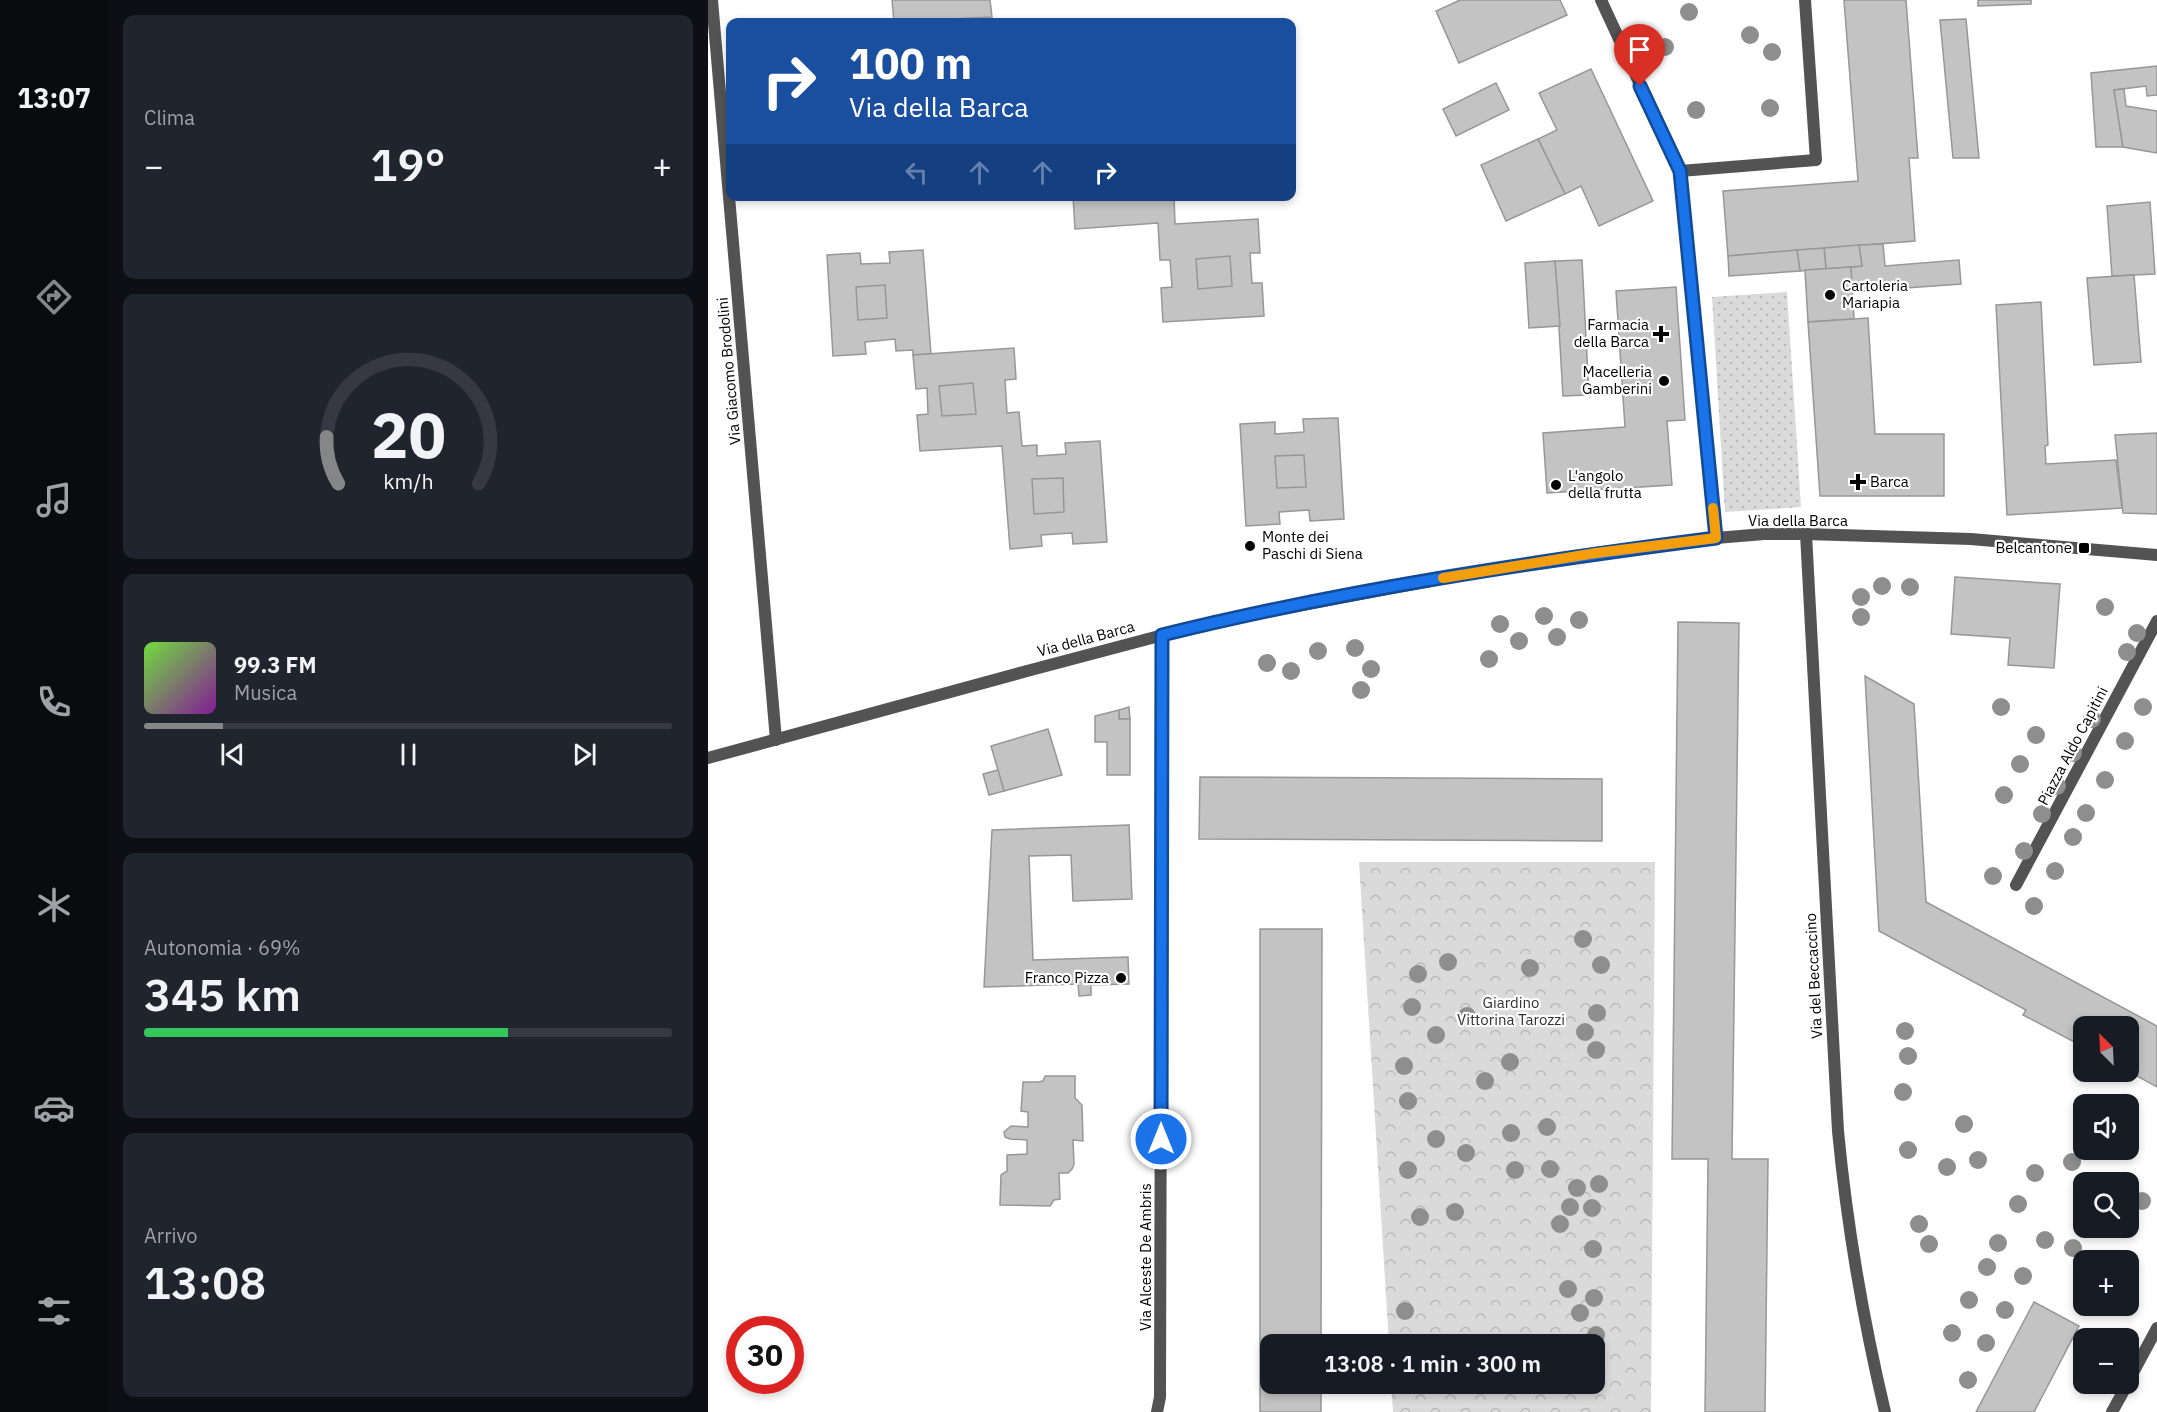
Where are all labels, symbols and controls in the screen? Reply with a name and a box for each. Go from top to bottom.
pin [1614,24,1665,86]
icon: arrive [1623,33,1656,66]
text: 100 m [849,36,972,91]
icon: right [750,42,828,120]
text: 13:07 [17,80,91,115]
text: Via della Barca [849,89,1029,124]
text: Clima [144,104,195,131]
text: 19° [370,135,446,193]
text: − [144,144,164,187]
text: + [652,144,672,187]
icon: left [900,156,933,189]
icon: ahead [963,156,996,189]
icon: ahead [1026,156,1059,189]
icon: right [1089,156,1122,189]
icon: directions [33,276,75,318]
place label: Cartoleria Mariapia [1842,276,1908,312]
marker: Cartoleria Mariapia [1823,288,1837,302]
street label: Via Giacomo Brodolini [713,296,744,446]
place label: Farmacia della Barca [1574,315,1649,351]
marker: Farmacia della Barca [1654,327,1668,341]
place label: Macelleria Gamberini [1582,362,1652,398]
marker: Macelleria Gamberini [1657,374,1671,388]
text: 20 [371,394,445,475]
place label: L'angolo della frutta [1568,466,1642,502]
text: km/h [383,467,433,495]
place label: Barca [1870,472,1909,491]
marker: Barca [1851,475,1865,489]
marker: L'angolo della frutta [1549,478,1563,492]
icon: music [33,479,75,521]
street label: Via della Barca [1748,511,1848,530]
place label: Monte dei Paschi di Siena [1262,527,1363,563]
place label: Belcantone [1995,538,2072,557]
marker: Monte dei Paschi di Siena [1243,539,1257,553]
marker: Belcantone [2077,541,2091,555]
street label: Via della Barca [1035,616,1137,661]
text: 99.3 FM [234,650,317,679]
text: Musica [234,679,297,706]
icon: phone [33,681,75,723]
street label: Piazza Aldo Capitini [2033,683,2112,808]
icon: previous [216,738,249,771]
icon: pause [392,738,425,771]
icon: next [568,738,601,771]
icon: climate [33,884,75,926]
street label: Via del Beccaccino [1801,913,1826,1039]
text: Autonomia · 69% [144,934,301,961]
text: 345 km [144,965,301,1023]
place label: Franco Pizza [1025,968,1109,987]
marker: Franco Pizza [1114,971,1128,985]
park label: Giardino Vittorina Tarozzi [1457,993,1565,1029]
north arrow [2073,1016,2139,1082]
map controls [2073,1016,2139,1394]
icon: car [33,1087,75,1129]
button: sound [2073,1094,2139,1160]
position arrow [1129,1107,1193,1171]
button: search [2073,1172,2139,1238]
street label: Via Alceste De Ambris [1136,1183,1155,1331]
text: Arrivo [144,1222,197,1249]
button: + [2073,1250,2139,1316]
text: 13:08 [144,1253,266,1311]
icon: filters [33,1290,75,1332]
speed limit sign: 30 [726,1316,804,1394]
button: − [2073,1328,2139,1394]
text: 13:08 · 1 min · 300 m [1324,1349,1541,1378]

